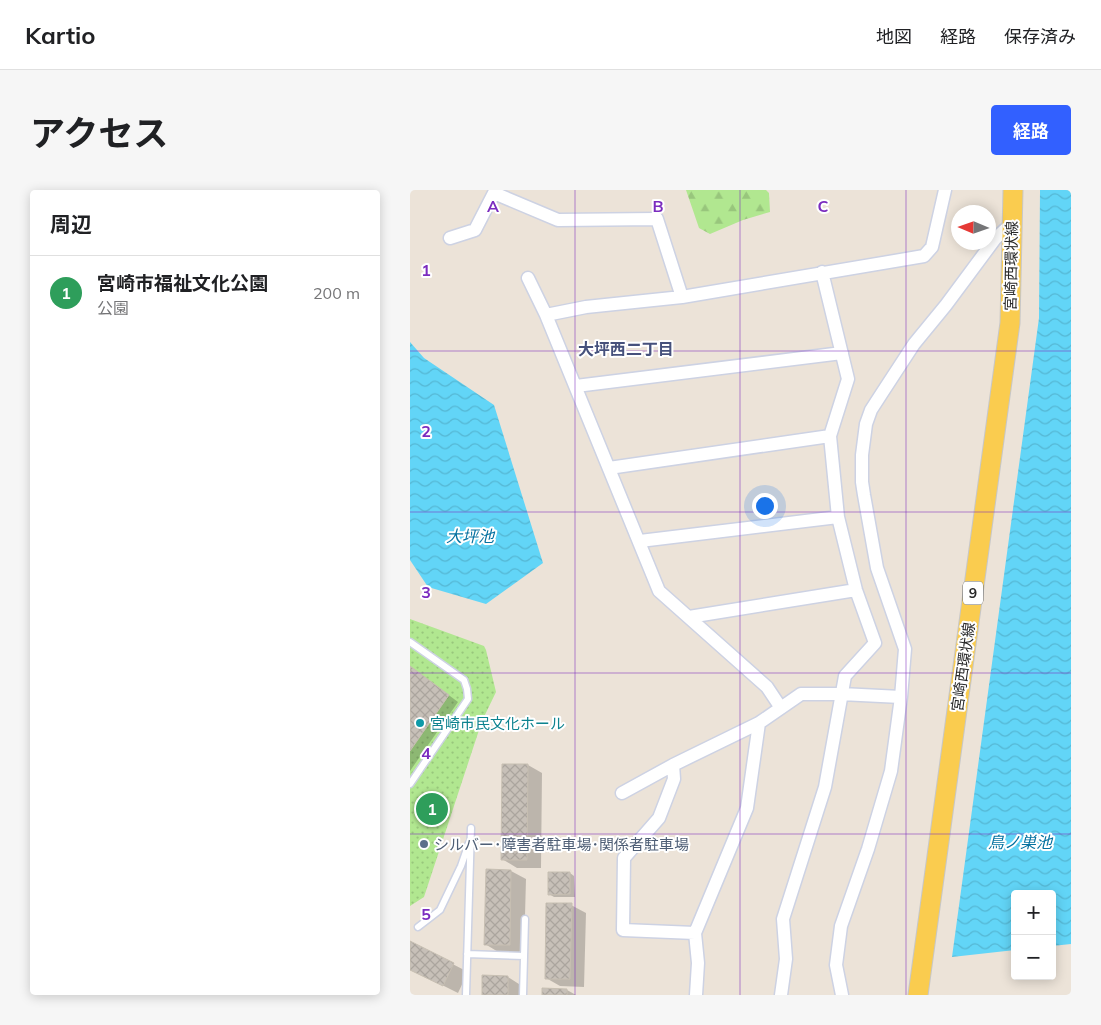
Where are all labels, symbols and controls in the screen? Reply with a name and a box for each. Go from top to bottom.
text: Kartio [25,20,96,50]
text: 地図 [876,25,912,48]
text: 経路 [940,25,976,48]
text: 保存済み [1004,25,1076,48]
button: 経路 [991,105,1071,155]
text: アクセス [30,111,168,155]
text: A [487,196,499,216]
text: B [652,196,664,216]
text: C [818,196,829,216]
north arrow [951,205,996,250]
text: 周辺 [50,211,92,237]
street label: 宮崎西環状線 [1001,221,1021,311]
text: 1 [421,260,431,280]
text: 宮崎市福祉文化公園 [97,271,268,295]
text: 1 [61,283,71,303]
text: 200 m [313,283,360,303]
text: 公園 [97,298,129,318]
district label: 大坪西二丁目 [578,339,674,359]
text: 2 [421,421,431,441]
your location [752,493,778,519]
water label: 大坪池 [446,526,496,546]
text: 3 [421,582,431,602]
road number: 9 [963,582,983,604]
street label: 宮崎西環状線 [947,621,979,713]
place label: 宮崎市民文化ホール [430,714,565,733]
marker: 宮崎市民文化ホール [414,717,426,729]
text: 4 [421,743,431,763]
pin: 1 [416,790,448,828]
water label: 鳥ノ巣池 [988,832,1054,852]
place label: シルバー･障害者駐車場･関係者駐車場 [434,835,689,854]
marker: シルバー･障害者駐車場･関係者駐車場 [418,838,430,850]
map controls [1011,890,1056,980]
button: + [1011,890,1056,935]
text: 5 [421,904,431,924]
button: − [1011,935,1056,980]

